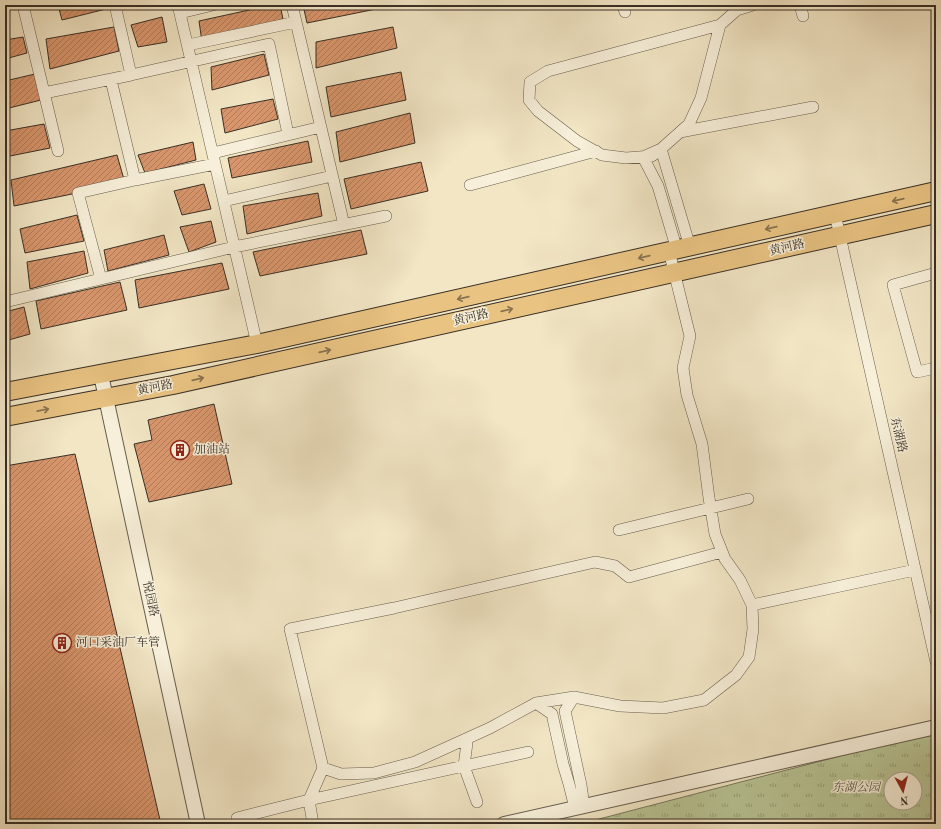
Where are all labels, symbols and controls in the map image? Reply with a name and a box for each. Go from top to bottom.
one-way arrow [892,196,905,204]
one-way arrow [765,225,778,233]
street label: 黄河路 [768,236,806,258]
one-way arrow [638,253,651,261]
one-way arrow [457,294,470,302]
street label: 黄河路 [452,306,490,328]
one-way arrow [500,306,513,314]
one-way arrow [318,346,331,354]
one-way arrow [191,375,204,383]
street label: 黄河路 [136,377,174,397]
one-way arrow [36,406,49,414]
street label: 东湖路 [888,416,910,454]
building icon: 加油站 [169,439,191,461]
place label: 加油站 [194,442,230,456]
street label: 悦园路 [140,580,162,618]
building icon: 河口采油厂车管 [51,632,73,654]
place label: 河口采油厂车管 [76,635,160,649]
north arrow [883,771,923,811]
park label: 东湖公园 [832,780,882,794]
text: N [899,793,909,805]

